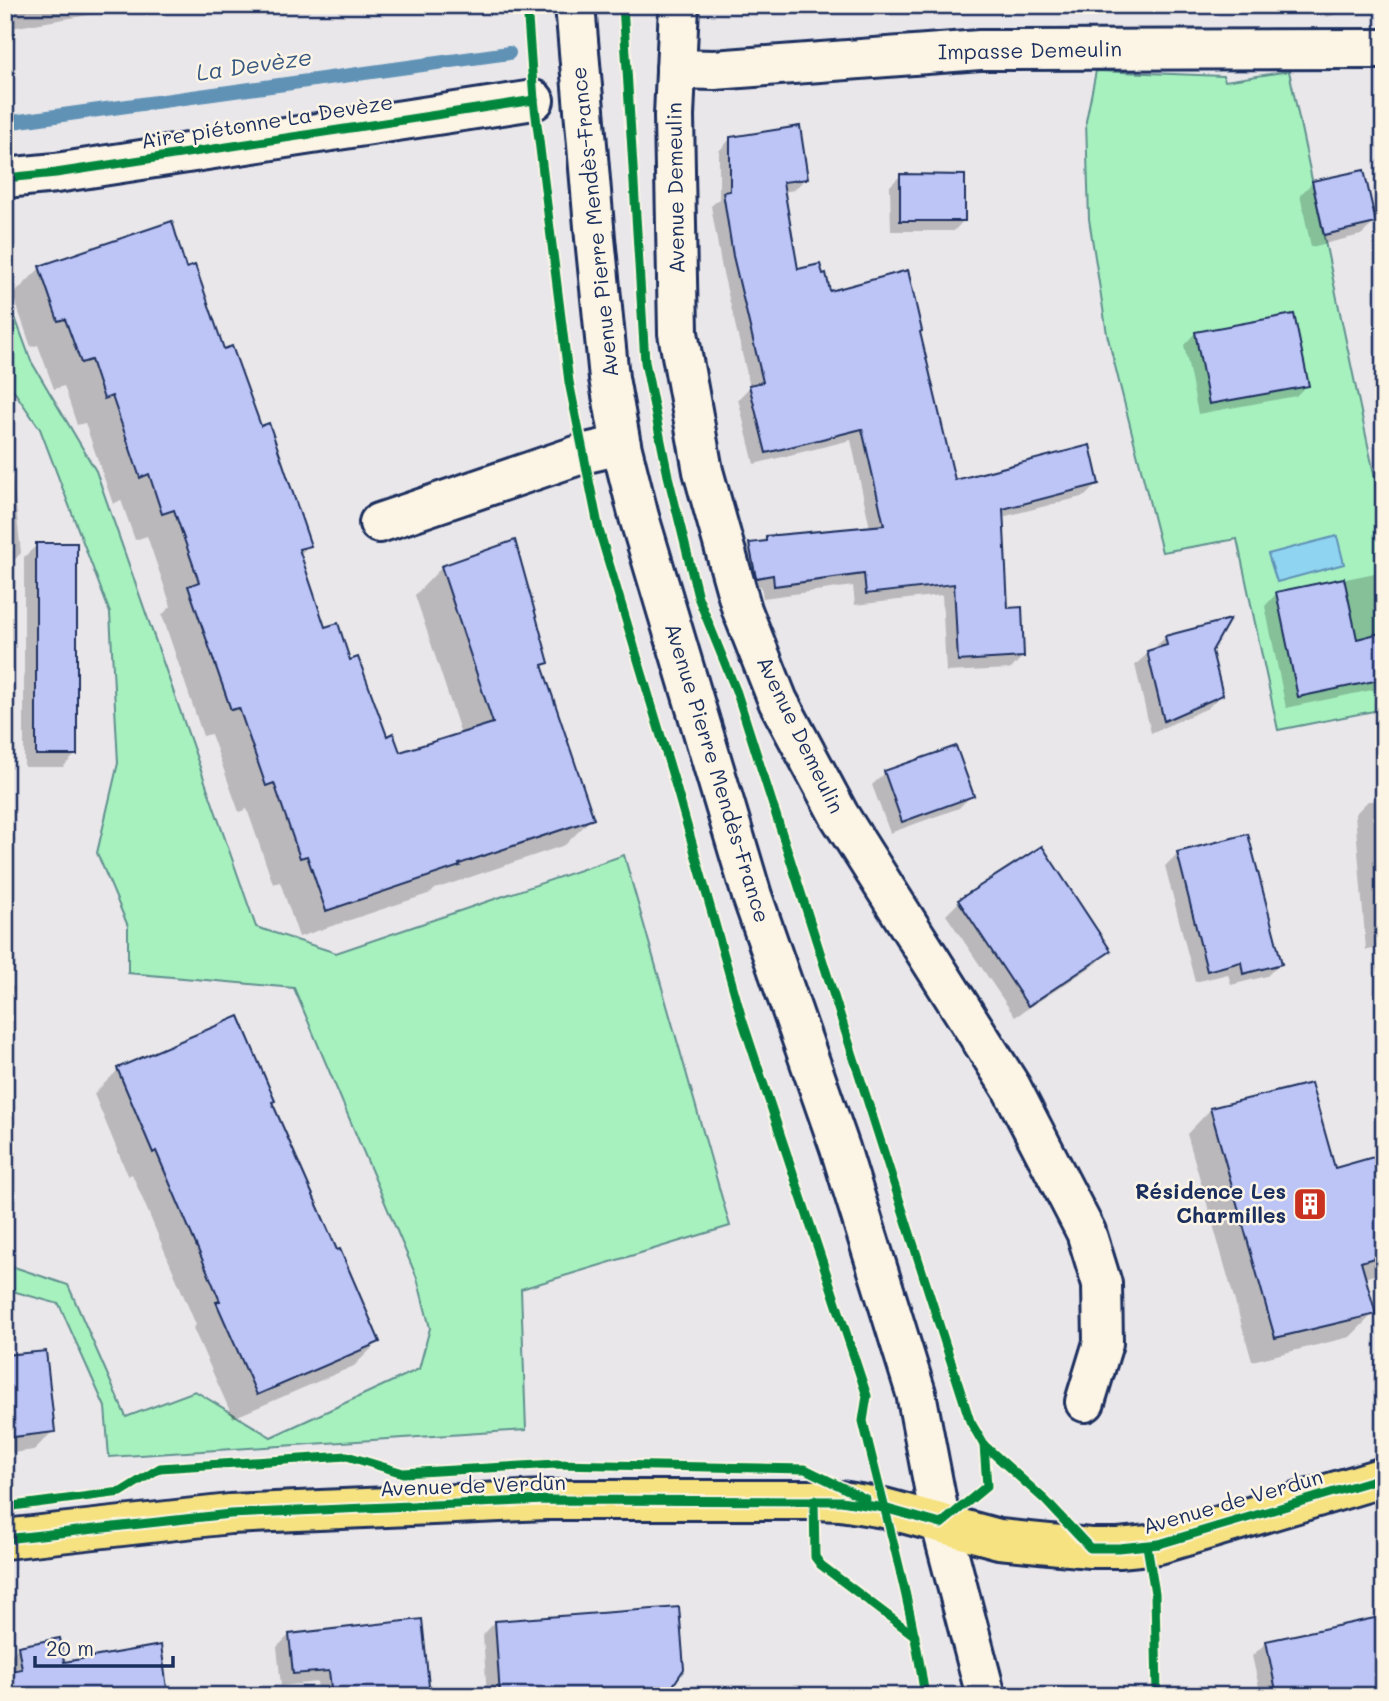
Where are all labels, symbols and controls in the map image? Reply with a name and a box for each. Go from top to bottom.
street label: Impasse Demeulin [938,34,1122,65]
water label: La Devèze [194,41,314,87]
street label: Avenue Pierre Mendès-France [564,66,623,379]
street label: Aire piétonne La Devèze [139,87,395,154]
street label: Avenue Demeulin [660,102,689,274]
street label: Avenue Pierre Mendès-France [660,619,777,926]
street label: Avenue Demeulin [752,651,851,817]
place label: Résidence Les Charmilles [1135,1177,1286,1228]
building icon: Résidence Les Charmilles [1291,1185,1329,1223]
street label: Avenue de Verdun [1140,1462,1326,1539]
street label: Avenue de Verdun [380,1468,566,1501]
scale bar [35,1624,173,1668]
text: 20 m [46,1634,94,1661]

